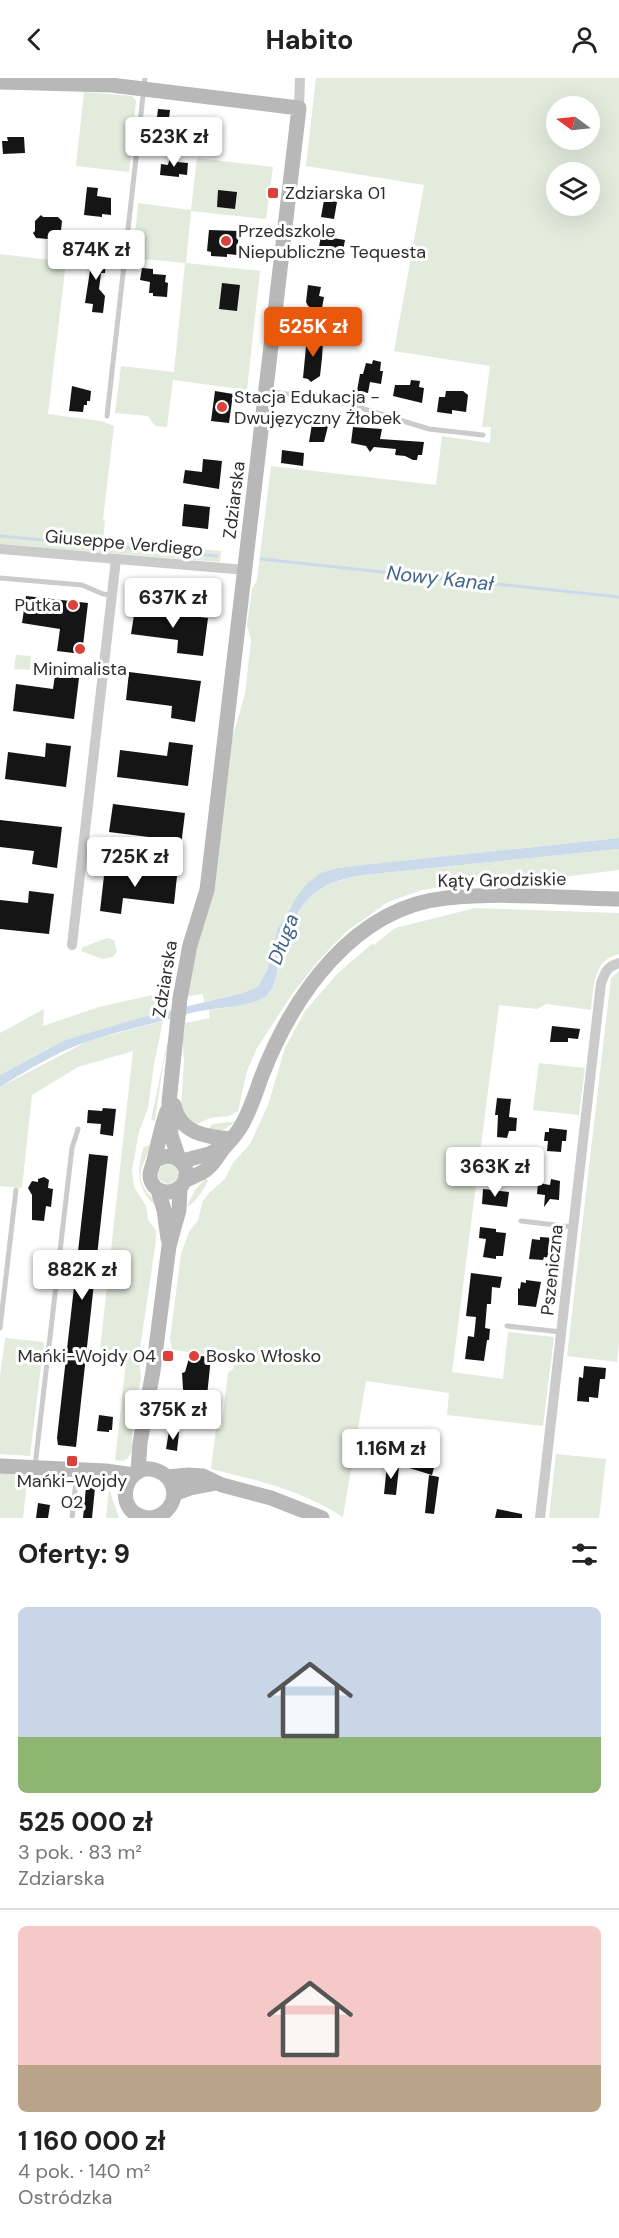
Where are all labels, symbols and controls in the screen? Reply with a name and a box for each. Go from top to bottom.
text: Habito [266,22,354,57]
icon: back [18,23,51,56]
icon: person [568,23,601,56]
north arrow [546,96,600,150]
map controls [546,96,600,216]
pin: 523K zł [119,117,229,168]
text: 523K zł [139,123,209,149]
button: layers [546,162,600,216]
place label: Zdziarska 01 [285,181,386,205]
marker: Zdziarska 01 [266,186,280,200]
place label: Przedszkole Niepubliczne Tequesta [238,219,426,264]
pin: 874K zł [41,230,151,281]
marker: Przedszkole Niepubliczne Tequesta [219,234,233,248]
text: 874K zł [62,236,130,262]
pin: 525K zł [258,307,368,358]
text: 525K zł [278,313,348,339]
place label: Stacja Edukacja - Dwujęzyczny Żłobek [234,385,401,430]
marker: Stacja Edukacja - Dwujęzyczny Żłobek [215,400,229,414]
street label: Zdziarska [217,460,251,540]
street label: Giuseppe Verdiego [44,524,204,562]
water label: Nowy Kanał [385,559,496,597]
pin: 637K zł [118,578,228,629]
text: 637K zł [139,584,207,610]
place label: Putka [14,593,61,617]
marker: Putka [66,598,80,612]
marker: Minimalista [73,642,87,656]
place label: Minimalista [33,657,127,681]
pin: 725K zł [80,837,190,888]
text: 725K zł [101,843,169,869]
street label: Kąty Grodziskie [437,867,567,893]
water label: Długa [261,910,305,968]
street label: Zdziarska [147,939,183,1019]
pin: 363K zł [440,1147,550,1198]
text: 363K zł [460,1153,530,1179]
street label: Pszeniczna [535,1223,569,1317]
pin: 882K zł [27,1250,137,1301]
text: 882K zł [47,1256,117,1282]
place label: Mańki-Wojdy 04 [17,1344,156,1368]
place label: Bosko Włosko [206,1344,321,1368]
marker: Mańki-Wojdy 04 [161,1349,175,1363]
marker: Bosko Włosko [187,1349,201,1363]
pin: 375K zł [118,1390,228,1441]
text: 375K zł [139,1396,207,1422]
pin: 1.16M zł [329,1429,453,1480]
text: 1.16M zł [356,1435,426,1461]
marker: Mańki-Wojdy 02 [65,1454,79,1468]
place label: Mańki-Wojdy 02 [17,1469,127,1514]
text: Oferty: 9 [18,1537,130,1571]
icon: filters [568,1538,601,1571]
icon: home [256,1646,364,1754]
text: 525 000 zł [18,1805,153,1839]
text: 3 pok. · 83 m² [18,1839,142,1865]
text: Zdziarska [18,1865,105,1891]
icon: home [256,1965,364,2073]
text: 1 160 000 zł [18,2124,165,2158]
text: 4 pok. · 140 m² [18,2158,150,2184]
text: Ostródzka [18,2184,112,2210]

